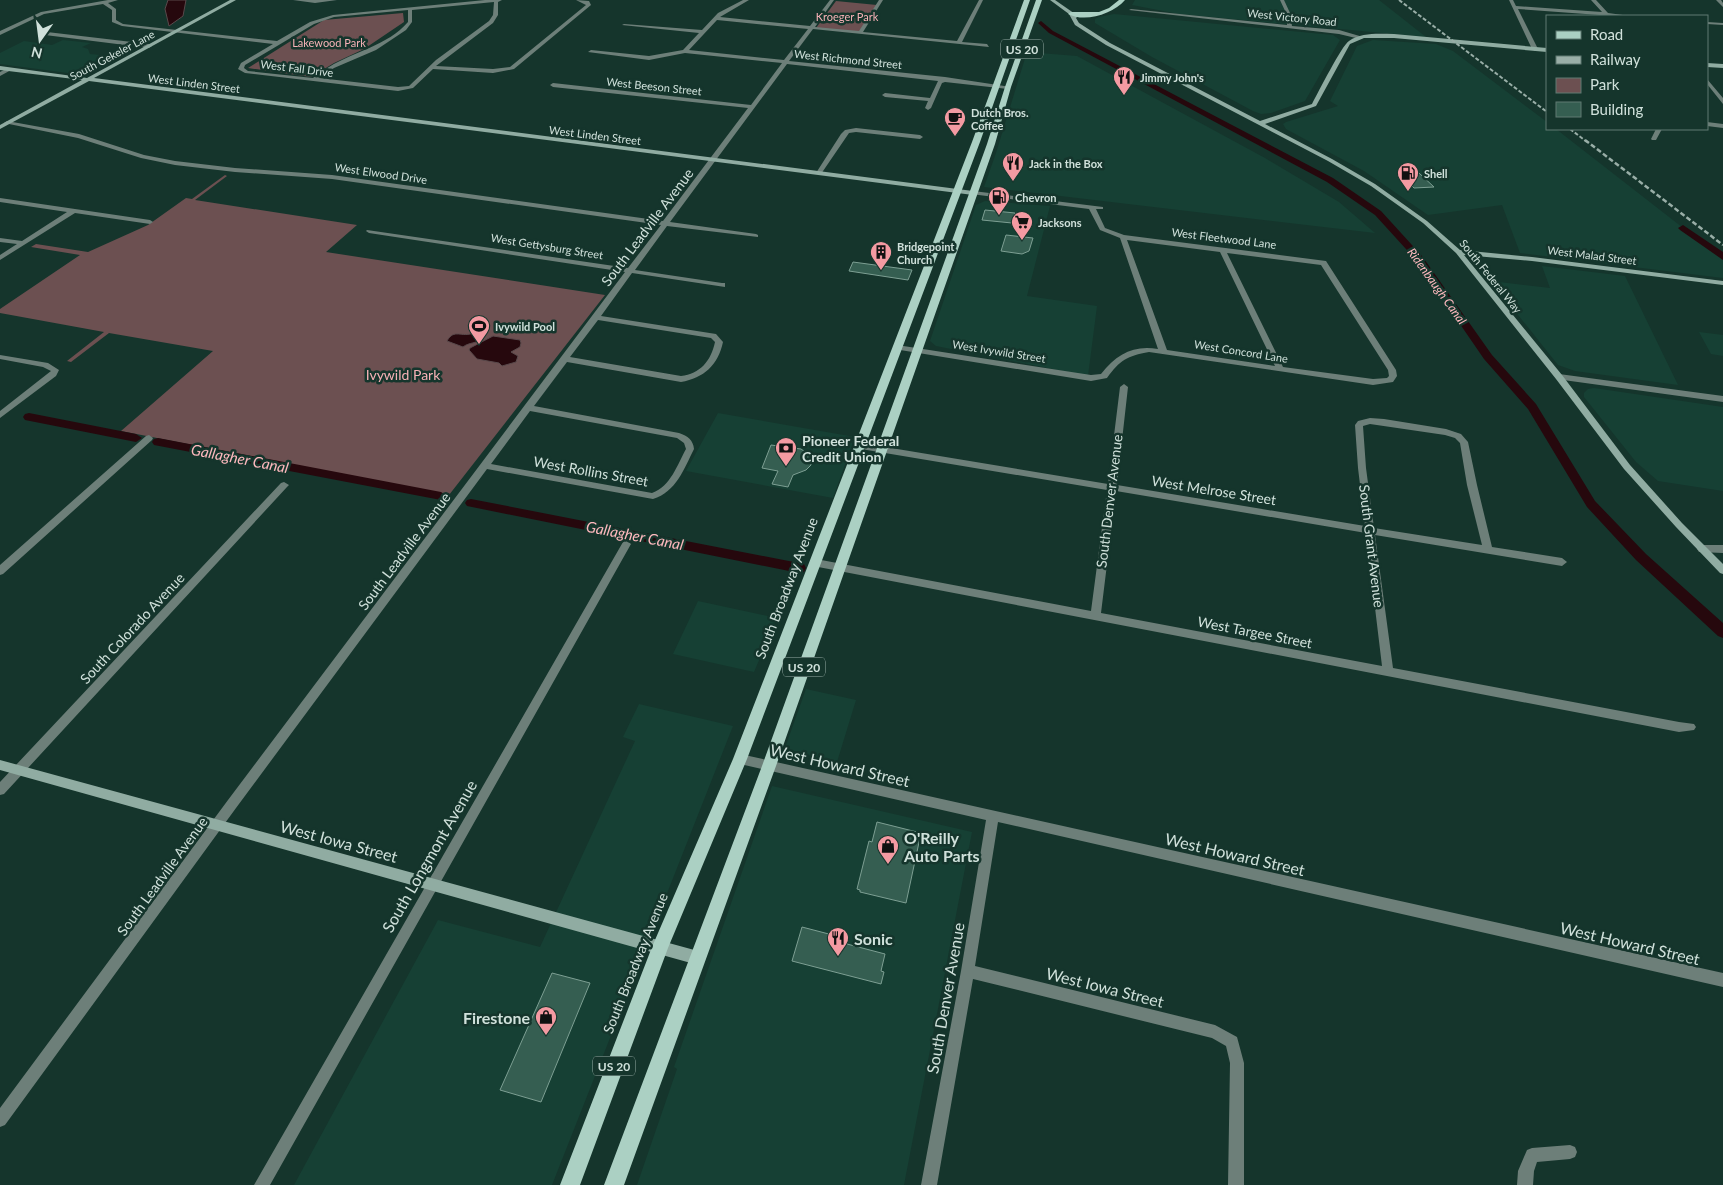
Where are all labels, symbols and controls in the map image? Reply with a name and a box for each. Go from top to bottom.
street label: West Victory Road [1247,6,1337,28]
park label: Kroeger Park [816,10,879,23]
north arrow [15,15,65,65]
legend [1546,15,1708,130]
text: Road [1590,25,1623,43]
street label: South Gekeler Lane [67,27,157,83]
park label: Lakewood Park [292,36,366,49]
road number: US 20 [1001,40,1043,59]
text: N [29,44,44,63]
street label: West Richmond Street [793,47,903,71]
text: Railway [1590,50,1641,68]
street label: West Fall Drive [260,57,334,79]
restaurant icon: Jimmy John's [1112,65,1136,96]
street label: West Linden Street [147,71,241,95]
place label: Jimmy John's [1140,71,1204,84]
street label: West Beeson Street [606,75,702,97]
text: Park [1590,75,1620,93]
text: Building [1590,100,1643,118]
cafe icon: Dutch Bros. Coffee [943,106,967,137]
place label: Dutch Bros. Coffee [971,106,1029,132]
street label: West Linden Street [548,123,642,147]
restaurant icon: Jack in the Box [1001,151,1025,182]
place label: Jack in the Box [1029,157,1103,170]
street label: West Elwood Drive [334,160,428,186]
fuel station icon: Shell [1396,161,1420,192]
street label: South Leadville Avenue [597,165,697,289]
place label: Shell [1424,167,1448,180]
fuel station icon: Chevron [987,185,1011,216]
place label: Chevron [1015,191,1057,204]
supermarket icon: Jacksons [1010,210,1034,241]
place label: Jacksons [1038,216,1082,229]
street label: West Fleetwood Lane [1171,225,1277,251]
street label: West Gettysburg Street [490,231,604,261]
street label: South Federal Way [1457,236,1525,316]
building icon: Bridgepoint Church [869,240,893,271]
place label: Bridgepoint Church [897,240,955,266]
street label: West Malad Street [1547,243,1637,267]
water label: Ridenbaugh Canal [1404,245,1470,327]
sports icon: Ivywild Pool [467,314,491,345]
place label: Ivywild Pool [495,320,555,333]
street label: West Ivywild Street [951,337,1047,365]
street label: West Concord Lane [1193,337,1289,365]
park label: Ivywild Park [366,366,441,383]
place label: Pioneer Federal Credit Union [802,432,899,465]
street label: South Denver Avenue [1092,433,1126,569]
bank icon: Pioneer Federal Credit Union [774,436,798,467]
water label: Gallagher Canal [190,440,291,476]
street label: West Rollins Street [532,453,650,489]
street label: West Melrose Street [1150,472,1278,508]
street label: South Grant Avenue [1356,483,1388,609]
street label: South Leadville Avenue [354,489,454,613]
street label: South Broadway Avenue [751,515,821,661]
water label: Gallagher Canal [585,517,686,553]
street label: South Colorado Avenue [76,569,188,687]
street label: West Targee Street [1196,613,1314,651]
road number: US 20 [783,658,825,676]
street label: West Howard Street [768,740,912,790]
street label: South Longmont Avenue [378,776,480,936]
street label: South Leadville Avenue [113,813,211,939]
street label: West Iowa Street [278,816,400,866]
place label: O'Reilly Auto Parts [903,828,980,865]
street label: West Howard Street [1163,829,1307,879]
shop icon: O'Reilly Auto Parts [876,834,900,865]
street label: South Broadway Avenue [599,890,671,1036]
street label: West Howard Street [1558,918,1702,968]
street label: South Denver Avenue [922,921,968,1075]
restaurant icon: Sonic [826,926,850,957]
place label: Sonic [854,929,893,948]
street label: West Iowa Street [1044,963,1166,1011]
shop icon: Firestone [534,1005,558,1036]
place label: Firestone [463,1008,530,1027]
road number: US 20 [593,1056,635,1076]

